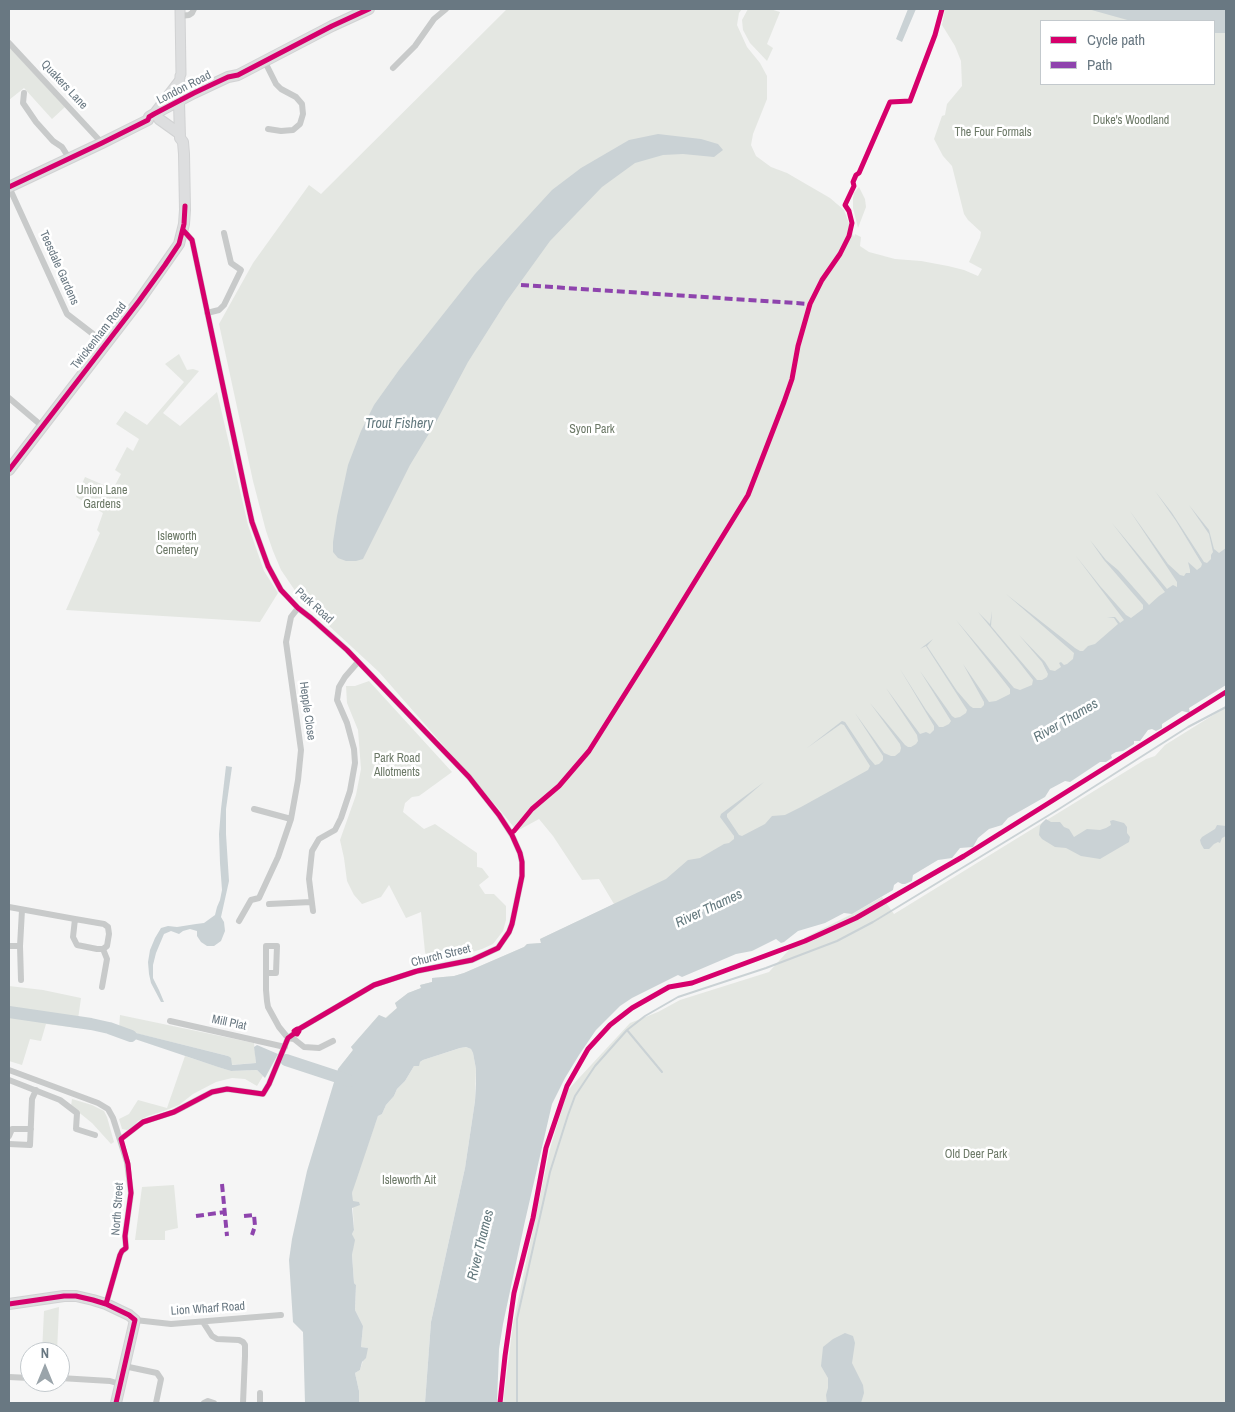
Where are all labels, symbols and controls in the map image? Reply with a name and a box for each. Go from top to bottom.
legend [1040,20,1215,85]
text: Cycle path [1087,29,1145,50]
text: Path [1087,54,1112,75]
street label: Quakers Lane [38,57,90,113]
street label: London Road [154,68,214,108]
park label: Duke's Woodland [1093,114,1169,128]
park label: The Four Formals [954,126,1032,140]
street label: Teesdale Gardens [36,229,82,307]
street label: Twickenham Road [68,299,130,373]
water label: Trout Fishery [365,416,433,432]
park label: Syon Park [569,423,615,437]
park label: Union Lane Gardens [77,484,127,512]
park label: Isleworth Cemetery [156,530,198,558]
street label: Park Road [292,585,336,627]
street label: Hepple Close [296,681,318,741]
water label: River Thames [1031,696,1101,746]
park label: Park Road Allotments [374,752,420,780]
water label: River Thames [673,886,745,932]
street label: Church Street [410,942,472,970]
street label: Mill Plat [210,1012,248,1034]
park label: Old Deer Park [945,1148,1007,1162]
park label: Isleworth Ait [382,1174,436,1188]
street label: North Street [109,1182,127,1236]
water label: River Thames [464,1208,498,1282]
street label: Lion Wharf Road [170,1299,246,1319]
north arrow [20,1342,70,1392]
text: N [41,1344,49,1362]

